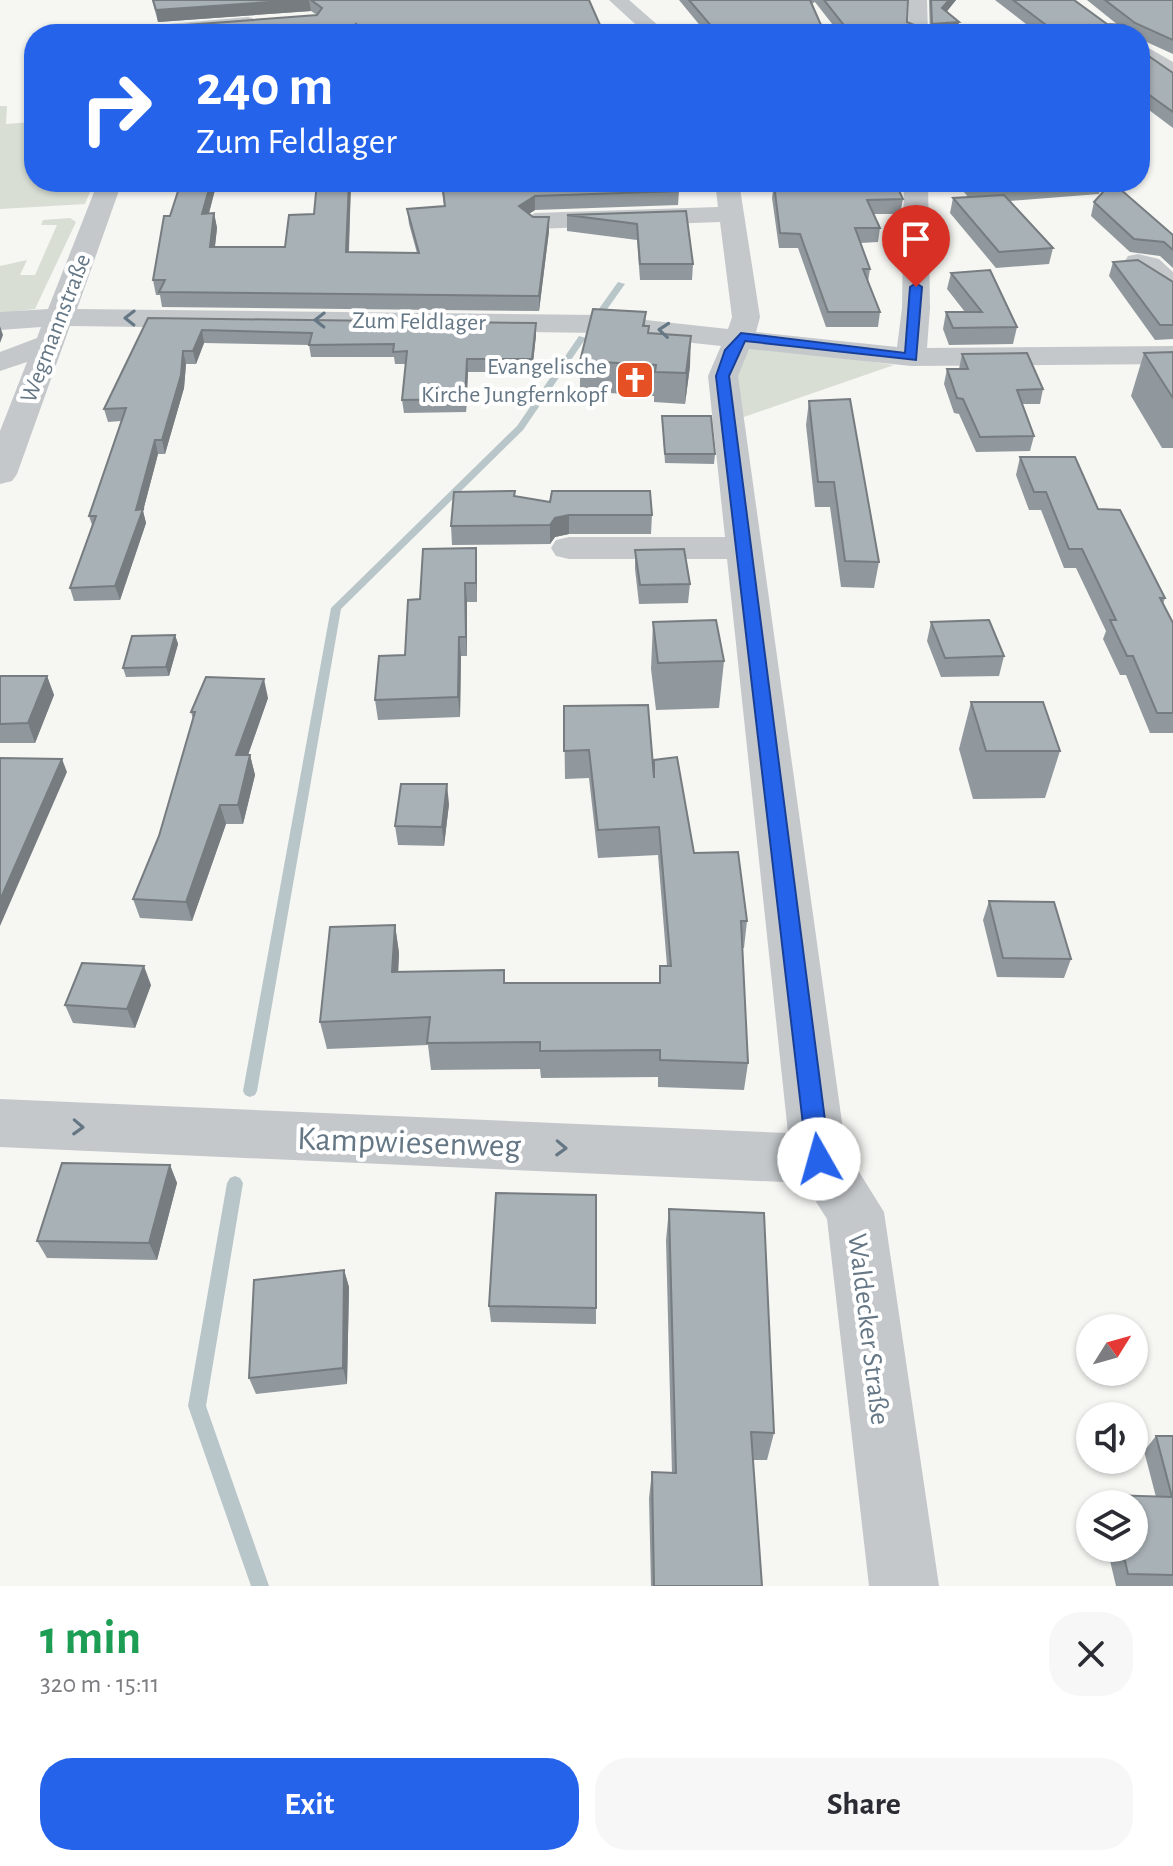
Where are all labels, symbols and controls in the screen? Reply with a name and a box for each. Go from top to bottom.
icon: right [64,56,168,160]
text: 240 m [196,59,333,115]
text: Zum Feldlager [196,124,397,160]
pin [882,205,950,287]
icon: arrive [894,217,938,261]
street label: Wegmannstraße [17,251,95,406]
one-way arrow [123,309,136,327]
street label: Zum Feldlager [352,309,486,335]
one-way arrow [313,311,326,328]
one-way arrow [657,322,670,339]
place label: Evangelische Kirche Jungfernkopf [421,355,609,407]
church icon: Evangelische Kirche Jungfernkopf [614,359,656,401]
position arrow [777,1117,861,1201]
one-way arrow [72,1118,85,1135]
street label: Kampwiesenweg [296,1122,522,1164]
one-way arrow [555,1139,568,1156]
street label: Waldecker Straße [842,1232,894,1427]
north arrow [1076,1314,1148,1386]
map controls [1076,1314,1148,1562]
button: sound [1076,1402,1148,1474]
button: layers [1076,1490,1148,1562]
button: close [1049,1612,1133,1696]
text: 1 min [40,1615,141,1663]
text: 320 m · 15:11 [40,1671,160,1697]
button: Exit [40,1758,579,1850]
button: Share [595,1758,1133,1850]

